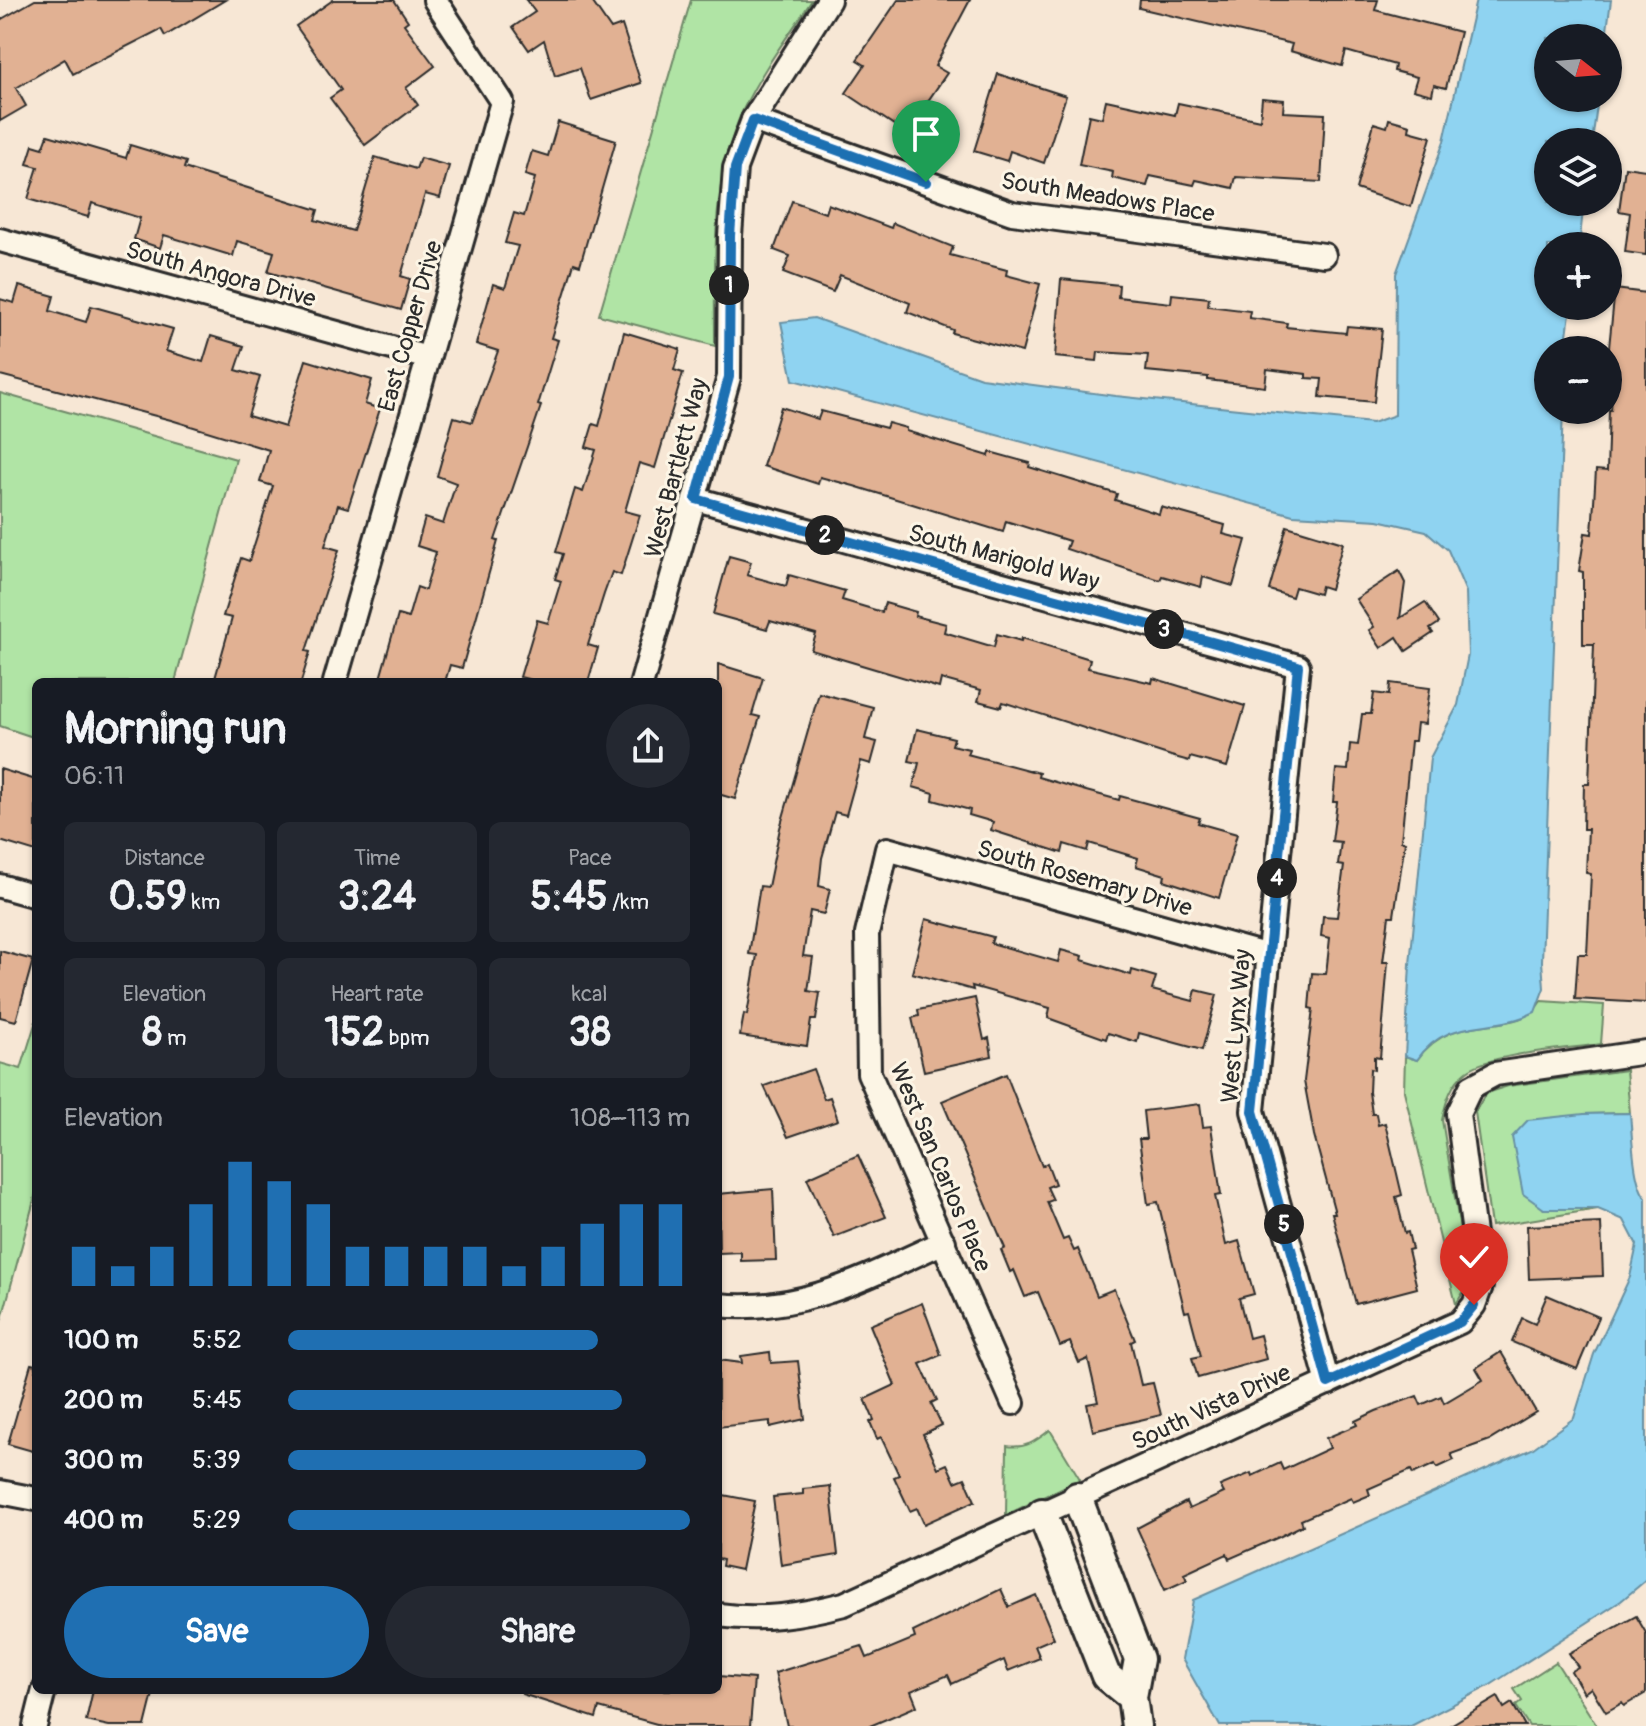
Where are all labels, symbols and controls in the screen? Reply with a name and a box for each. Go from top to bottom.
north arrow [1534,24,1622,112]
map controls [1534,24,1622,424]
pin [892,100,960,182]
icon: arrive [904,112,948,156]
button: layers [1534,128,1622,216]
street label: South Meadows Place [999,166,1217,229]
button: + [1534,232,1622,320]
street label: South Angora Drive [123,235,319,314]
street label: East Copper Drive [372,237,449,415]
pin: 1 [709,265,749,305]
text: 1 [725,271,733,299]
button: − [1534,336,1622,424]
street label: West Bartlett Way [639,375,714,561]
pin: 2 [805,515,845,555]
street label: South Marigold Way [905,518,1102,597]
text: 2 [819,521,831,549]
pin: 3 [1144,609,1184,649]
text: 3 [1158,615,1170,643]
text: Morning run [64,702,287,757]
button: share [606,704,690,788]
text: 06:11 [64,760,124,792]
street label: South Rosemary Drive [974,834,1196,923]
text: Distance [124,844,205,872]
text: Time [354,844,400,872]
text: Pace [568,844,611,872]
pin: 4 [1257,858,1297,898]
text: 4 [1271,864,1283,892]
text: 0.59 [108,872,187,921]
text: 3:24 [338,872,416,921]
text: 5:45 [530,872,608,921]
text: km [187,888,220,916]
text: /km [608,888,649,916]
street label: West Lynx Way [1215,948,1258,1104]
text: Elevation [122,980,206,1008]
text: Heart rate [331,980,423,1008]
text: kcal [572,980,608,1008]
text: 8 [142,1008,162,1057]
text: 152 [324,1008,384,1057]
text: 38 [568,1008,611,1057]
text: m [162,1024,187,1052]
text: bpm [384,1024,430,1052]
street label: West San Carlos Place [883,1058,998,1276]
text: Elevation [64,1102,163,1134]
text: 108–113 m [570,1102,690,1134]
pin: 5 [1264,1204,1304,1244]
text: 5 [1278,1210,1290,1238]
pin [1440,1223,1508,1305]
icon: check [1452,1235,1496,1279]
text: 100 m [64,1324,138,1356]
text: 5:52 [192,1324,242,1356]
street label: South Vista Drive [1127,1358,1295,1457]
text: 200 m [64,1384,143,1416]
text: 5:45 [192,1384,242,1416]
text: 300 m [64,1444,143,1476]
text: 5:39 [192,1444,241,1476]
text: 400 m [64,1504,143,1536]
text: 5:29 [192,1504,241,1536]
button: Save [64,1586,369,1678]
button: Share [385,1586,690,1678]

